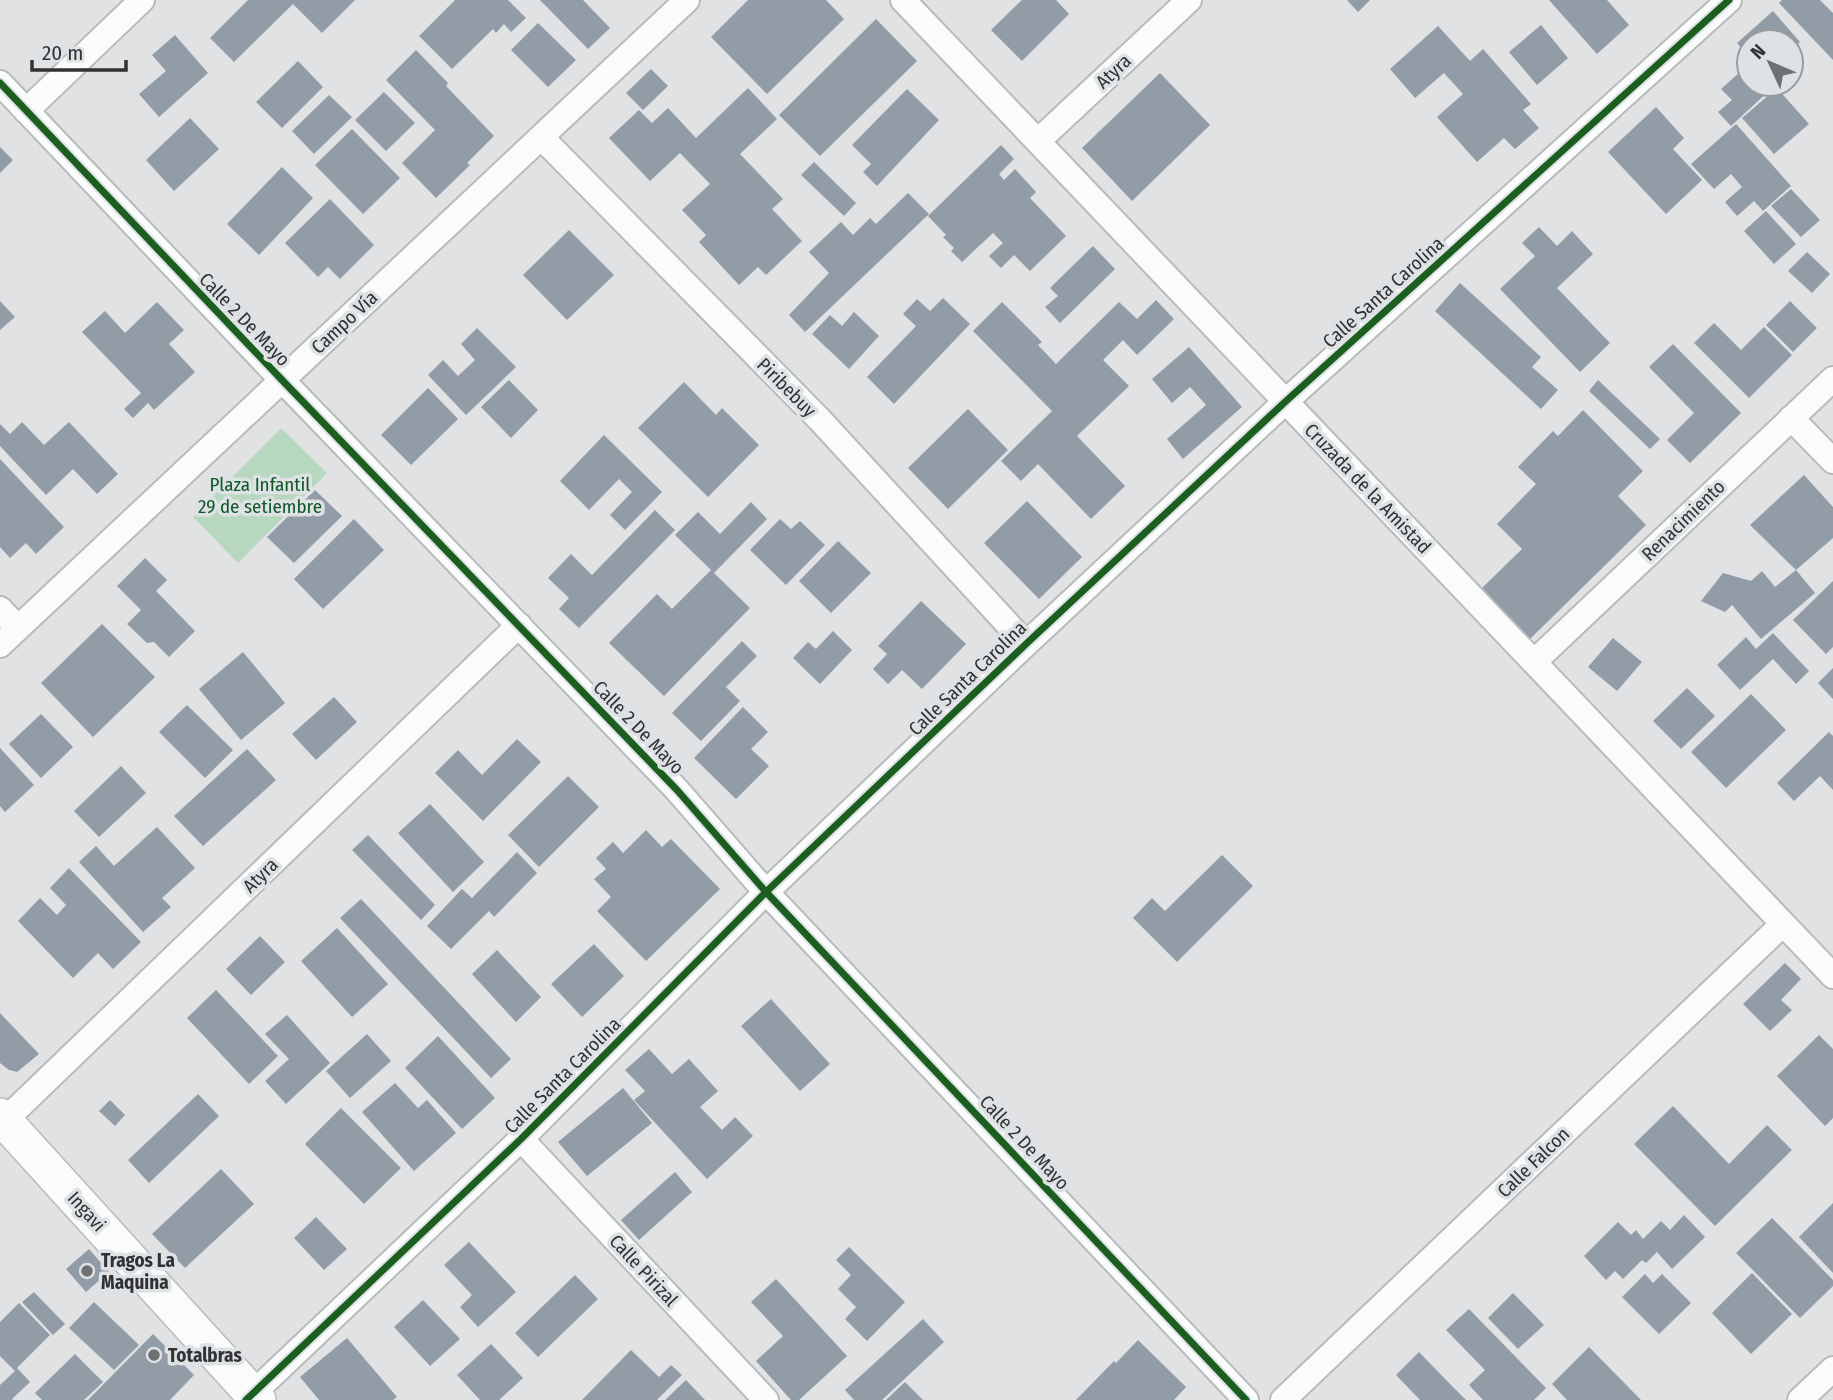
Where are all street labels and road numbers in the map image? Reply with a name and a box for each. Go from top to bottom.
street label: Atyra [1091,49,1136,93]
street label: Calle Santa Carolina [1318,232,1449,353]
street label: Calle 2 De Mayo [194,268,295,371]
street label: Campo Vía [307,286,382,359]
street label: Piribebuy [752,353,821,422]
street label: Cruzada de la Amistad [1300,418,1436,558]
street label: Renacimiento [1637,475,1730,566]
street label: Calle Santa Carolina [904,616,1031,740]
street label: Calle 2 De Mayo [588,676,689,779]
street label: Atyra [238,853,283,898]
street label: Calle Santa Carolina [499,1012,625,1138]
street label: Calle 2 De Mayo [975,1090,1074,1194]
street label: Calle Falcon [1492,1122,1574,1202]
street label: Ingavi [63,1187,111,1236]
street label: Calle Pirizal [605,1230,683,1311]

